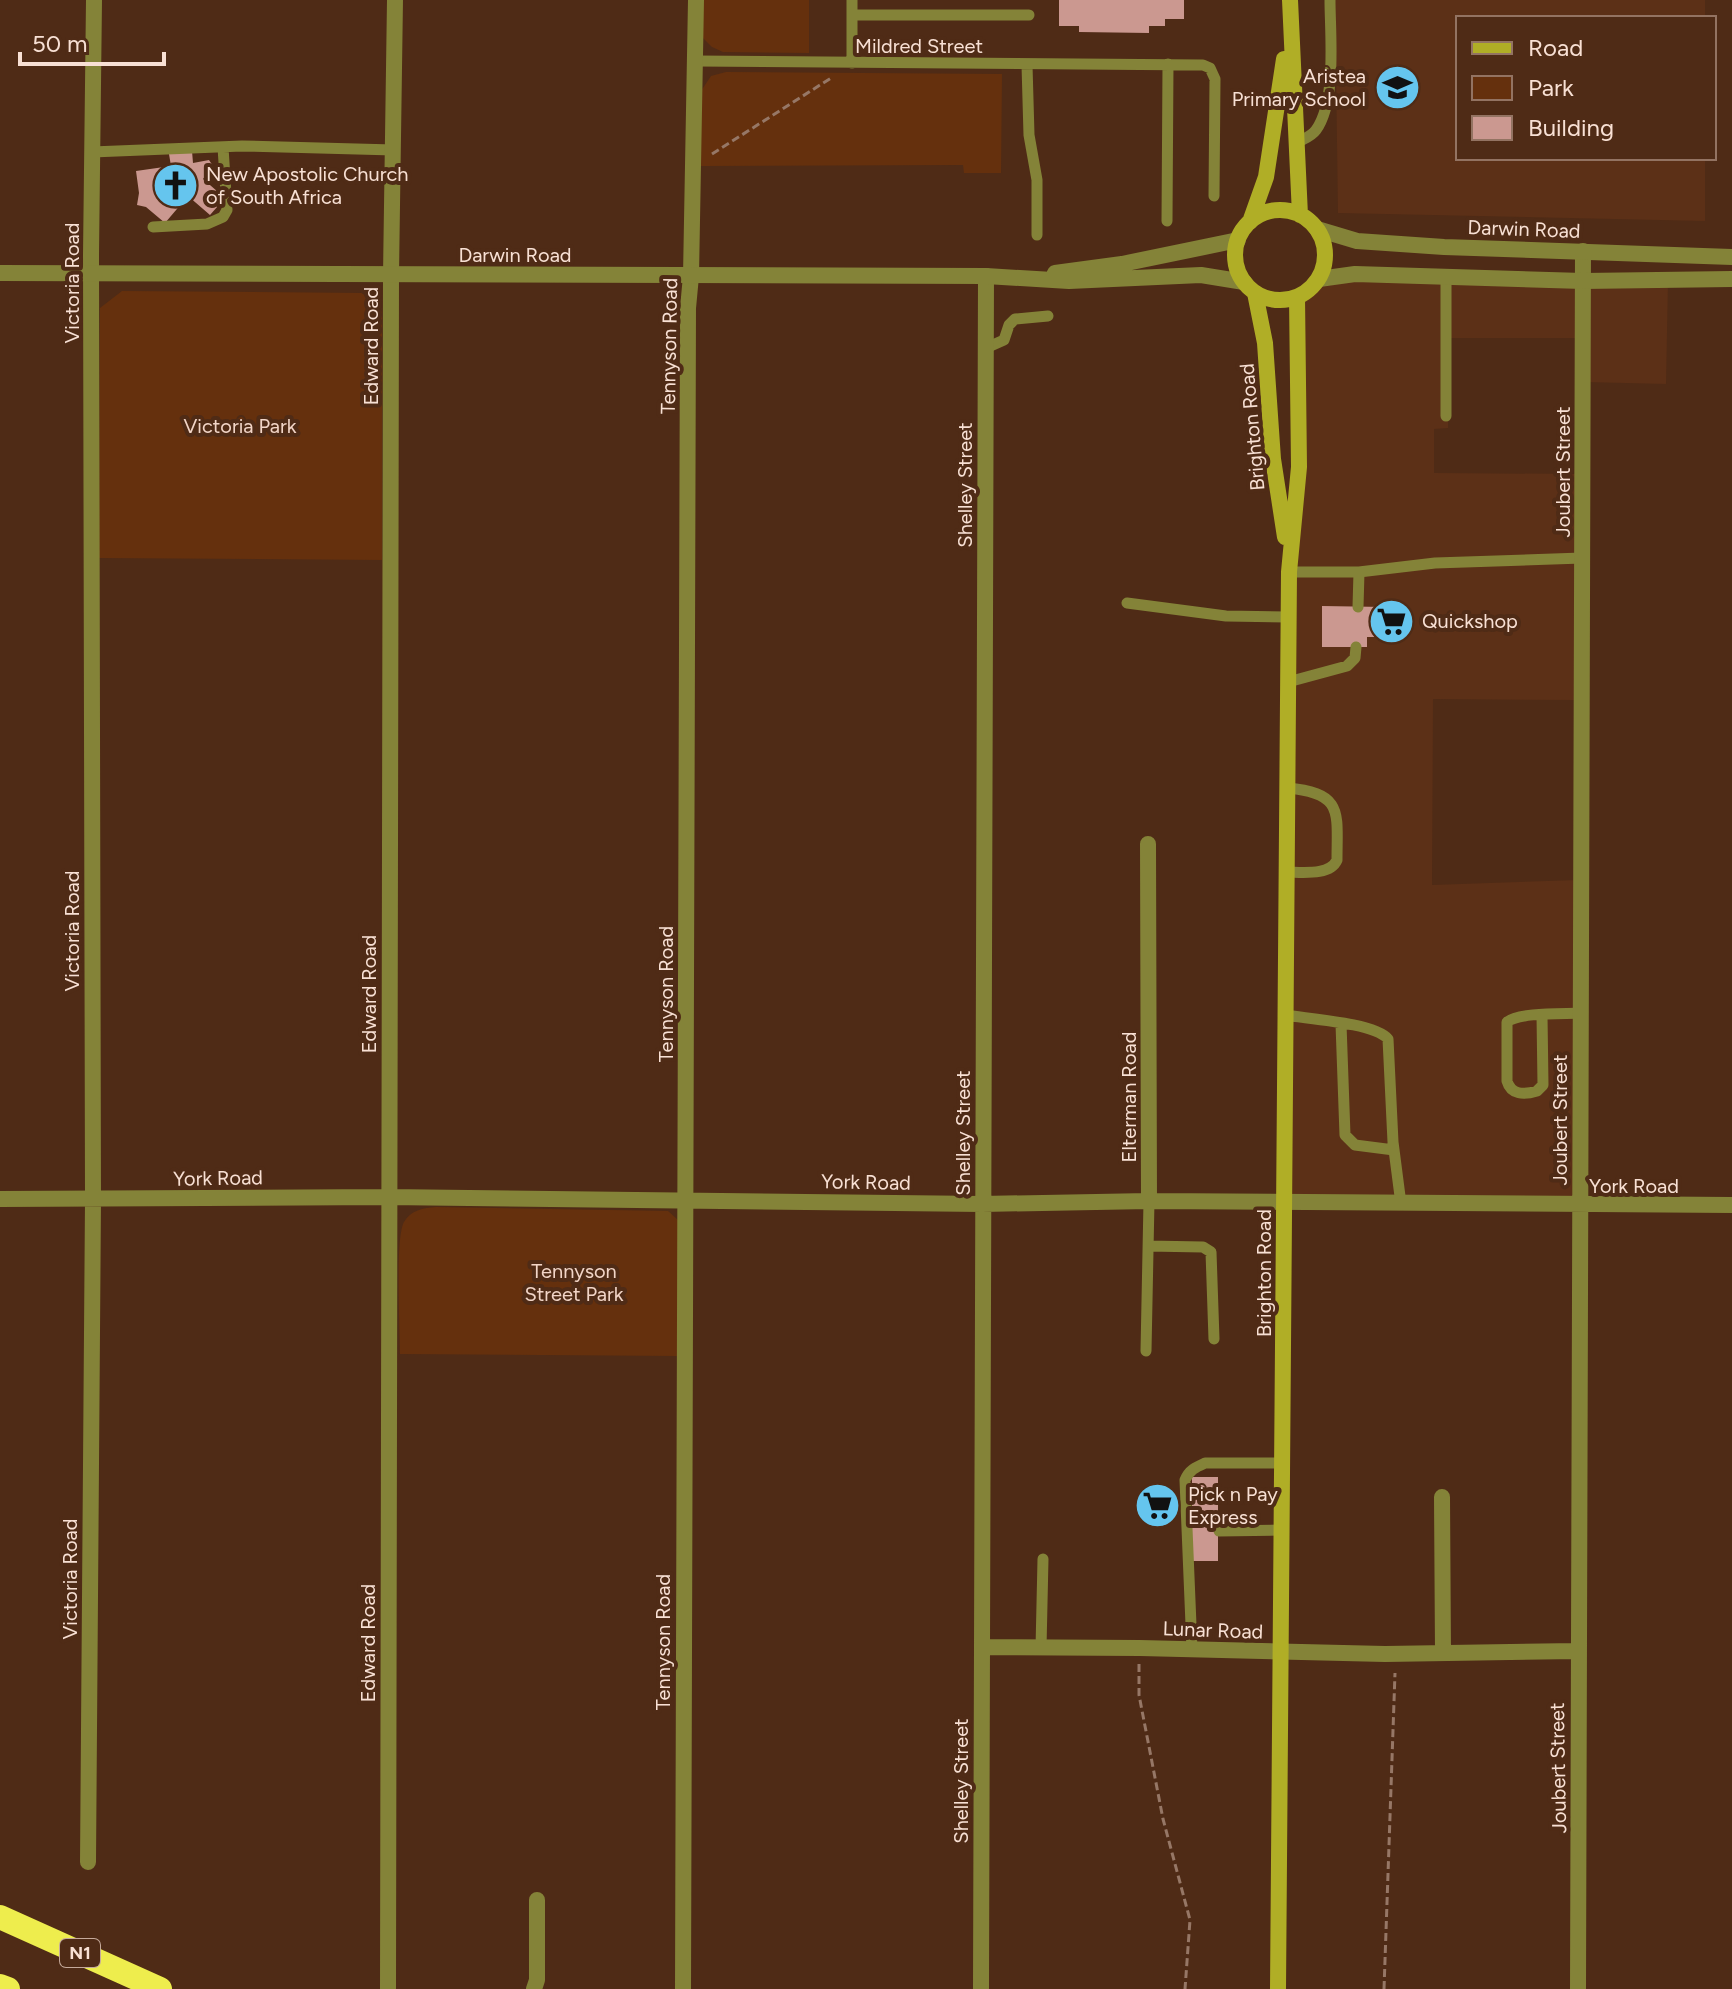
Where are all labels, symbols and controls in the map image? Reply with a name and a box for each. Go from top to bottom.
scale bar [20,16,164,66]
legend [1456,16,1716,160]
text: 50 m [32,29,88,58]
text: Road [1528,33,1583,62]
street label: Mildred Street [855,34,983,58]
place label: Aristea Primary School [1232,64,1366,111]
school or university icon: Aristea Primary School [1373,64,1421,112]
text: Park [1528,73,1574,102]
text: Building [1528,113,1614,142]
church icon: New Apostolic Church of South Africa [151,162,199,210]
place label: New Apostolic Church of South Africa [206,162,408,209]
street label: Darwin Road [1467,215,1581,243]
street label: Victoria Road [60,222,84,344]
street label: Darwin Road [458,243,572,267]
street label: Tennyson Road [656,278,682,414]
street label: Edward Road [359,287,383,405]
street label: Brighton Road [1234,362,1270,492]
street label: Joubert Street [1551,407,1575,537]
park label: Victoria Park [183,414,297,438]
street label: Shelley Street [953,422,977,548]
supermarket icon: Quickshop [1367,597,1415,645]
place label: Quickshop [1422,609,1518,633]
street label: Victoria Road [60,870,84,992]
street label: Tennyson Road [654,926,678,1062]
street label: Edward Road [357,935,381,1053]
street label: Elterman Road [1117,1032,1141,1162]
street label: Joubert Street [1548,1055,1572,1185]
street label: Shelley Street [951,1070,975,1196]
street label: York Road [173,1165,263,1191]
street label: York Road [821,1169,911,1195]
street label: York Road [1589,1174,1679,1198]
street label: Brighton Road [1252,1209,1276,1337]
park label: Tennyson Street Park [525,1259,624,1306]
supermarket icon: Pick n Pay Express [1133,1481,1181,1529]
place label: Pick n Pay Express [1188,1482,1278,1529]
street label: Victoria Road [58,1518,82,1640]
street label: Tennyson Road [651,1574,675,1710]
street label: Edward Road [356,1584,380,1702]
street label: Lunar Road [1162,1616,1264,1644]
street label: Joubert Street [1545,1702,1571,1834]
street label: Shelley Street [949,1718,973,1844]
road number: N1 [60,1939,100,1967]

